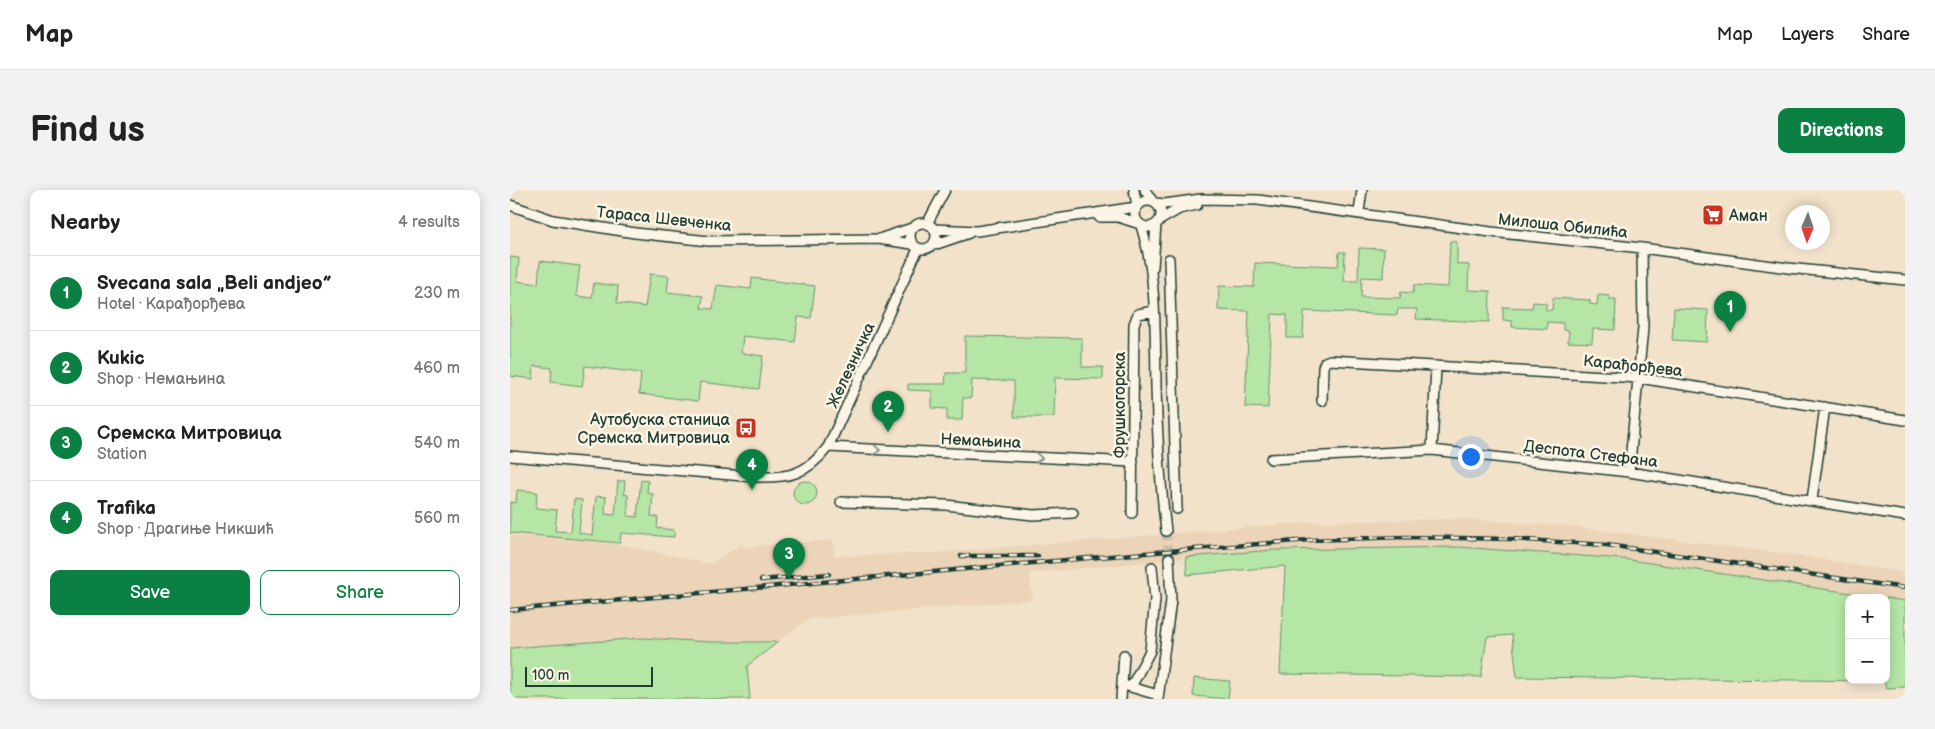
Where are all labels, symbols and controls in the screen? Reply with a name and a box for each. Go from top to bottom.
text: Map [25,20,73,49]
text: Map [1717,24,1753,45]
text: Layers [1781,24,1834,45]
text: Share [1862,24,1910,45]
button: Directions [1778,108,1905,153]
text: Find us [30,109,145,152]
street label: Тараса Шевченка [595,203,733,236]
supermarket icon: Аман [1701,203,1725,227]
north arrow [1785,205,1830,250]
place label: Аман [1728,207,1768,226]
text: Nearby [50,210,120,235]
street label: Милоша Обилића [1497,210,1629,243]
text: 4 results [398,213,460,232]
text: Svecana sala „Beli andjeo” [97,272,332,295]
text: 1 [63,284,69,303]
text: 230 m [414,284,460,303]
pin: 1 [1714,291,1746,332]
text: Hotel · Карађорђева [97,295,245,314]
street label: Железничка [823,319,880,412]
text: Kukic [97,347,145,370]
street label: Фрушкогорска [1111,351,1130,458]
street label: Карађорђева [1582,352,1684,381]
text: 2 [61,359,71,378]
text: 460 m [414,359,460,378]
text: Shop · Немањина [97,370,225,389]
pin: 2 [872,391,904,432]
place label: Аутобуска станица Сремска Митровица [578,411,731,448]
bus stop icon: Аутобуска станица Сремска Митровица [734,416,758,440]
text: Сремска Митровица [97,422,282,445]
street label: Немањина [940,430,1022,453]
text: 3 [61,434,71,453]
text: 540 m [414,434,460,453]
street label: Деспота Стефана [1523,437,1659,472]
one-way arrow [873,444,881,455]
your location [1458,444,1484,470]
text: Station [97,445,147,464]
pin: 4 [736,449,768,490]
one-way arrow [1035,452,1043,463]
text: Trafika [97,497,156,520]
text: 4 [61,509,71,528]
text: 560 m [414,509,460,528]
text: Shop · Драгиње Никшић [97,520,274,539]
pin: 3 [773,538,805,579]
button: Save [50,570,250,615]
button: Share [260,570,460,615]
map controls [1845,594,1890,684]
button: + [1845,594,1890,639]
button: − [1845,639,1890,684]
scale bar [525,664,652,687]
text: 100 m [532,667,569,684]

